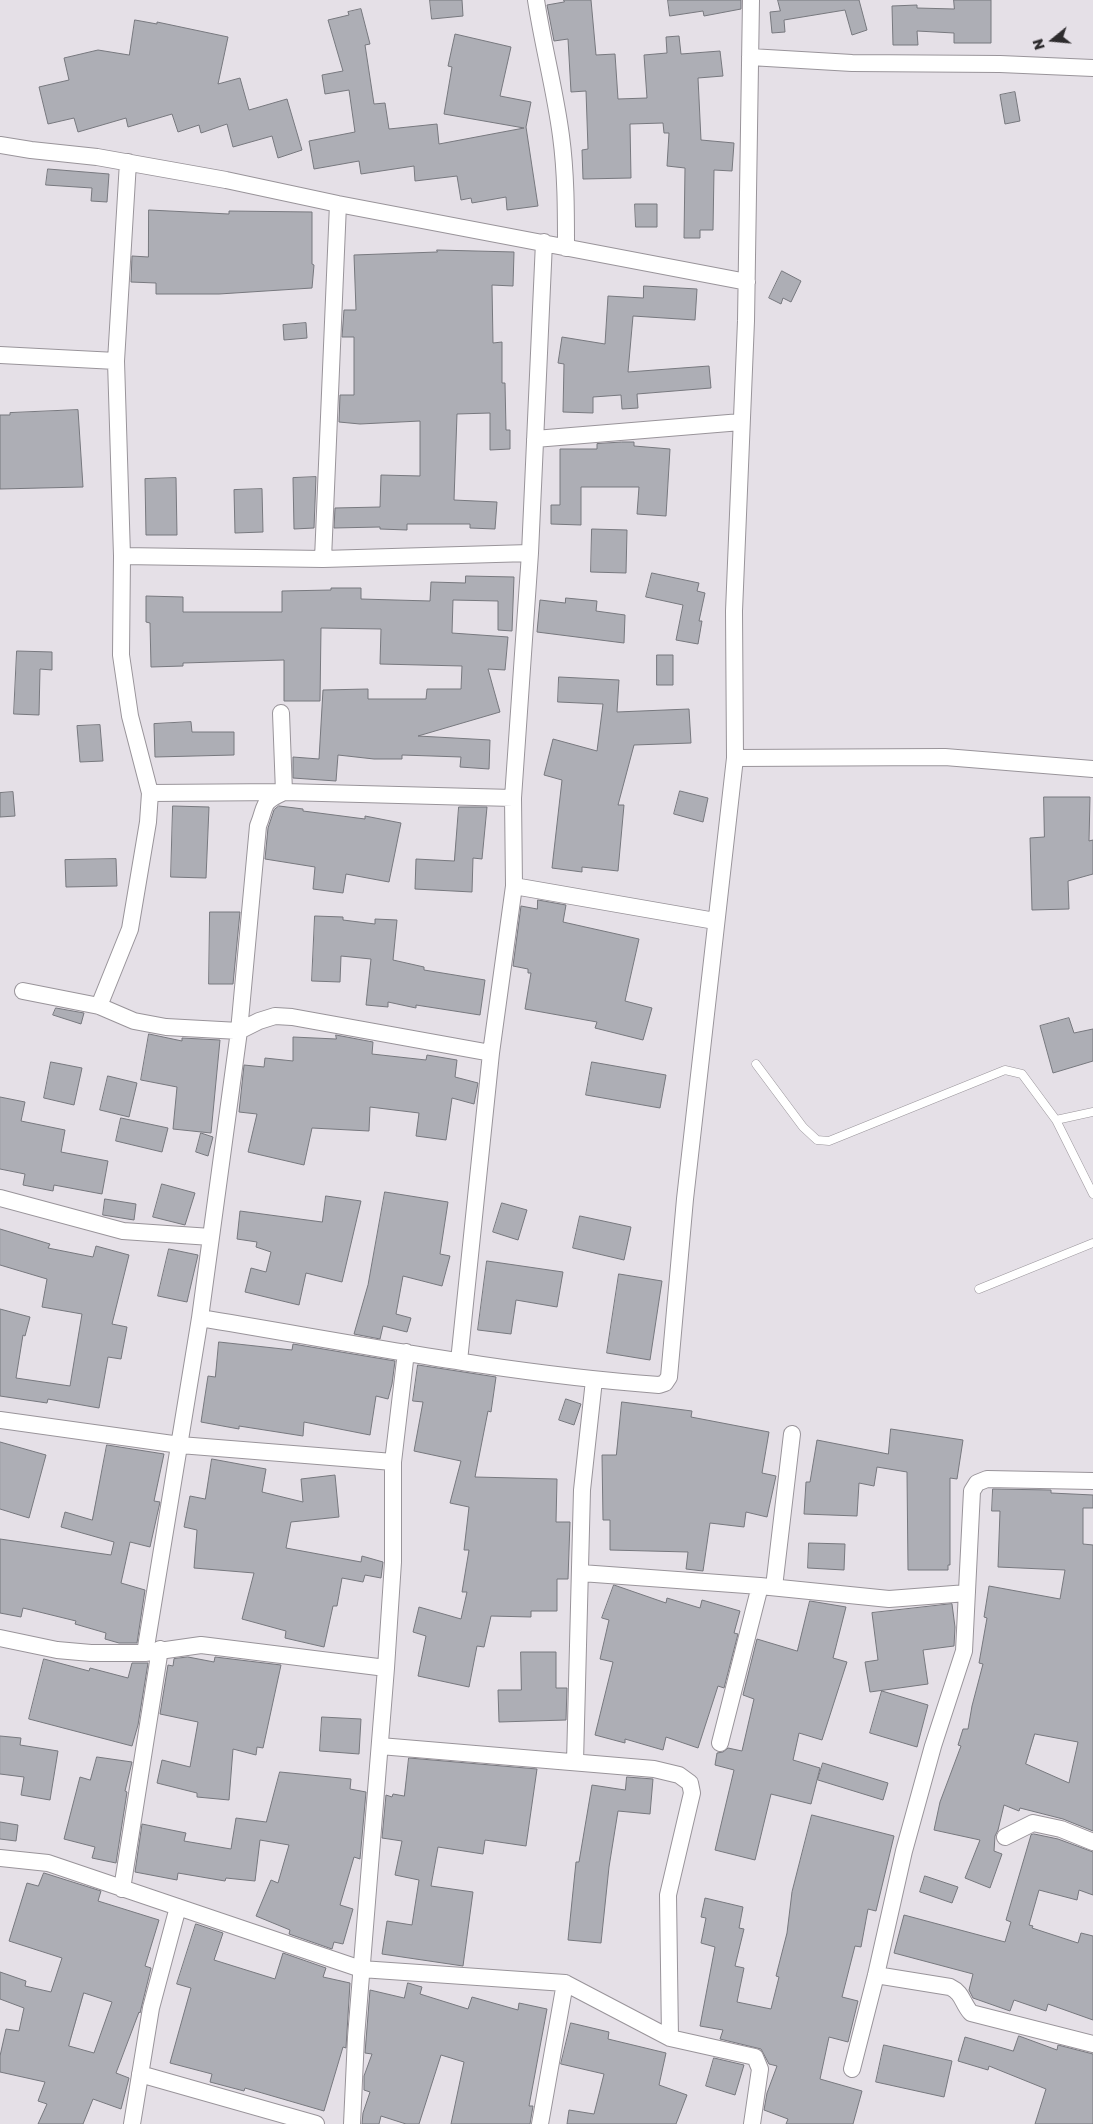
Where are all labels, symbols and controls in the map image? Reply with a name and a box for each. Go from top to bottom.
north arrow [1028,15,1078,65]
text: N [1028,37,1048,52]

